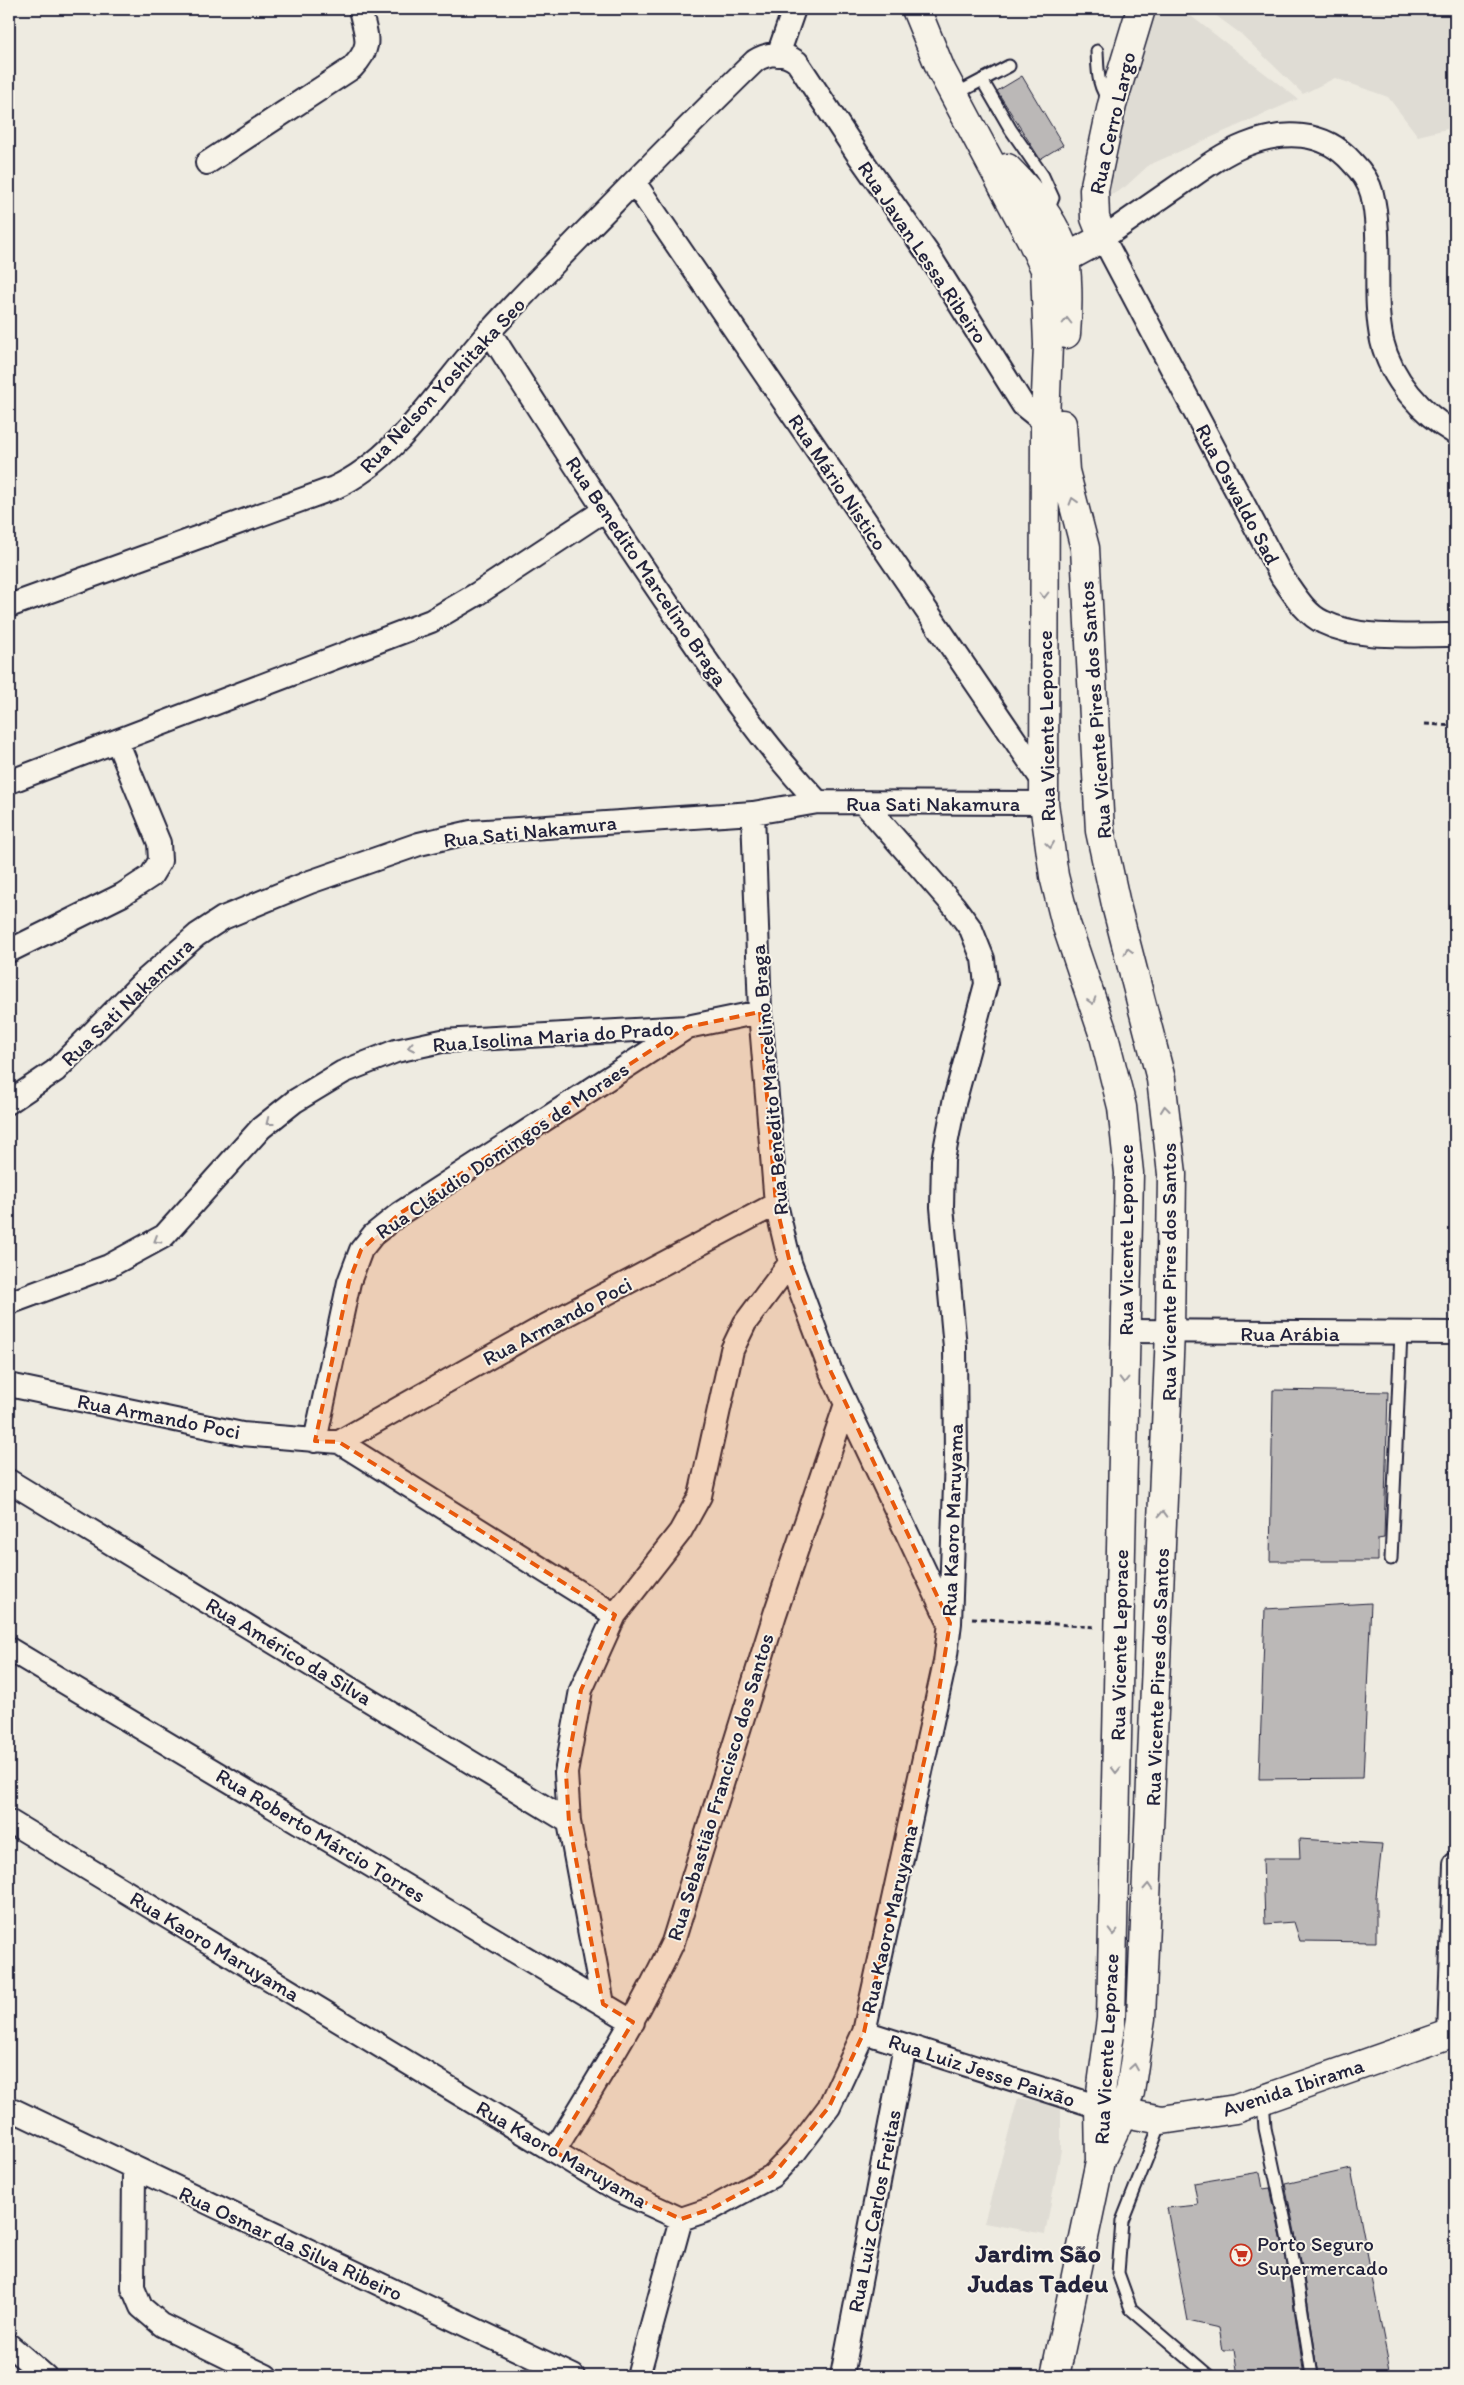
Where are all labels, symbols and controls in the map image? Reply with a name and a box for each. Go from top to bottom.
street label: Rua Cerro Largo [1083,49,1141,197]
street label: Rua Javan Lessa Ribeiro [853,156,993,348]
street label: Rua Nelson Yoshitaka Seo [354,292,530,478]
one-way arrow [1061,317,1072,325]
street label: Rua Mário Nistico [783,409,893,555]
street label: Rua Oswaldo Sad [1190,419,1286,569]
street label: Rua Benedito Marcelino Braga [561,451,733,691]
one-way arrow [1069,497,1079,505]
street label: Rua Vicente Pires dos Santos [1074,580,1116,840]
one-way arrow [1039,592,1049,599]
street label: Rua Vicente Leporace [1032,630,1060,822]
street label: Rua Sati Nakamura [846,791,1020,816]
street label: Rua Sati Nakamura [442,809,618,853]
one-way arrow [1044,840,1054,849]
street label: Rua Sati Nakamura [56,933,198,1071]
street label: Rua Benedito Marcelino Braga [745,943,793,1217]
one-way arrow [1123,946,1134,955]
one-way arrow [1086,996,1096,1005]
street label: Rua Isolina Maria do Prado [432,1015,674,1057]
one-way arrow [407,1042,416,1052]
street label: Rua Cláudio Domingos de Moraes [371,1056,633,1244]
one-way arrow [1160,1104,1171,1112]
one-way arrow [265,1116,275,1125]
street label: Rua Vicente Pires dos Santos [1156,1143,1181,1401]
street label: Rua Vicente Leporace [1113,1144,1138,1336]
one-way arrow [154,1233,163,1243]
street label: Rua Armando Poci [478,1271,636,1371]
street label: Rua Arábia [1240,1321,1340,1346]
one-way arrow [1119,1376,1129,1384]
street label: Rua Armando Poci [75,1388,243,1444]
street label: Rua Kaoro Maruyama [936,1423,968,1617]
one-way arrow [1158,1510,1169,1518]
street label: Rua Vicente Pires dos Santos [1140,1547,1174,1807]
street label: Rua Vicente Leporace [1105,1549,1133,1741]
street label: Rua Américo da Silva [201,1591,377,1711]
street label: Rua Sebastião Francisco dos Santos [661,1630,779,1944]
street label: Rua Roberto Márcio Torres [212,1762,430,1908]
one-way arrow [1111,1766,1121,1774]
street label: Rua Kaoro Maruyama [855,1822,923,2016]
one-way arrow [1142,1883,1153,1891]
street label: Rua Kaoro Maruyama [126,1885,304,2007]
one-way arrow [1107,1928,1118,1936]
street label: Rua Vicente Leporace [1089,1953,1123,2145]
street label: Rua Luiz Jesse Paixão [885,2028,1079,2112]
street label: Avenida Ibirama [1219,2052,1367,2122]
one-way arrow [1128,2062,1138,2071]
street label: Rua Kaoro Maruyama [472,2095,652,2213]
street label: Rua Luiz Carlos Freitas [842,2107,906,2315]
street label: Rua Osmar da Silva Ribeiro [175,2180,407,2306]
place label: Porto Seguro Supermercado [1257,2231,1388,2280]
district label: Jardim São Judas Tadeu [967,2237,1109,2299]
supermarket icon: Porto Seguro Supermercado [1229,2243,1253,2267]

